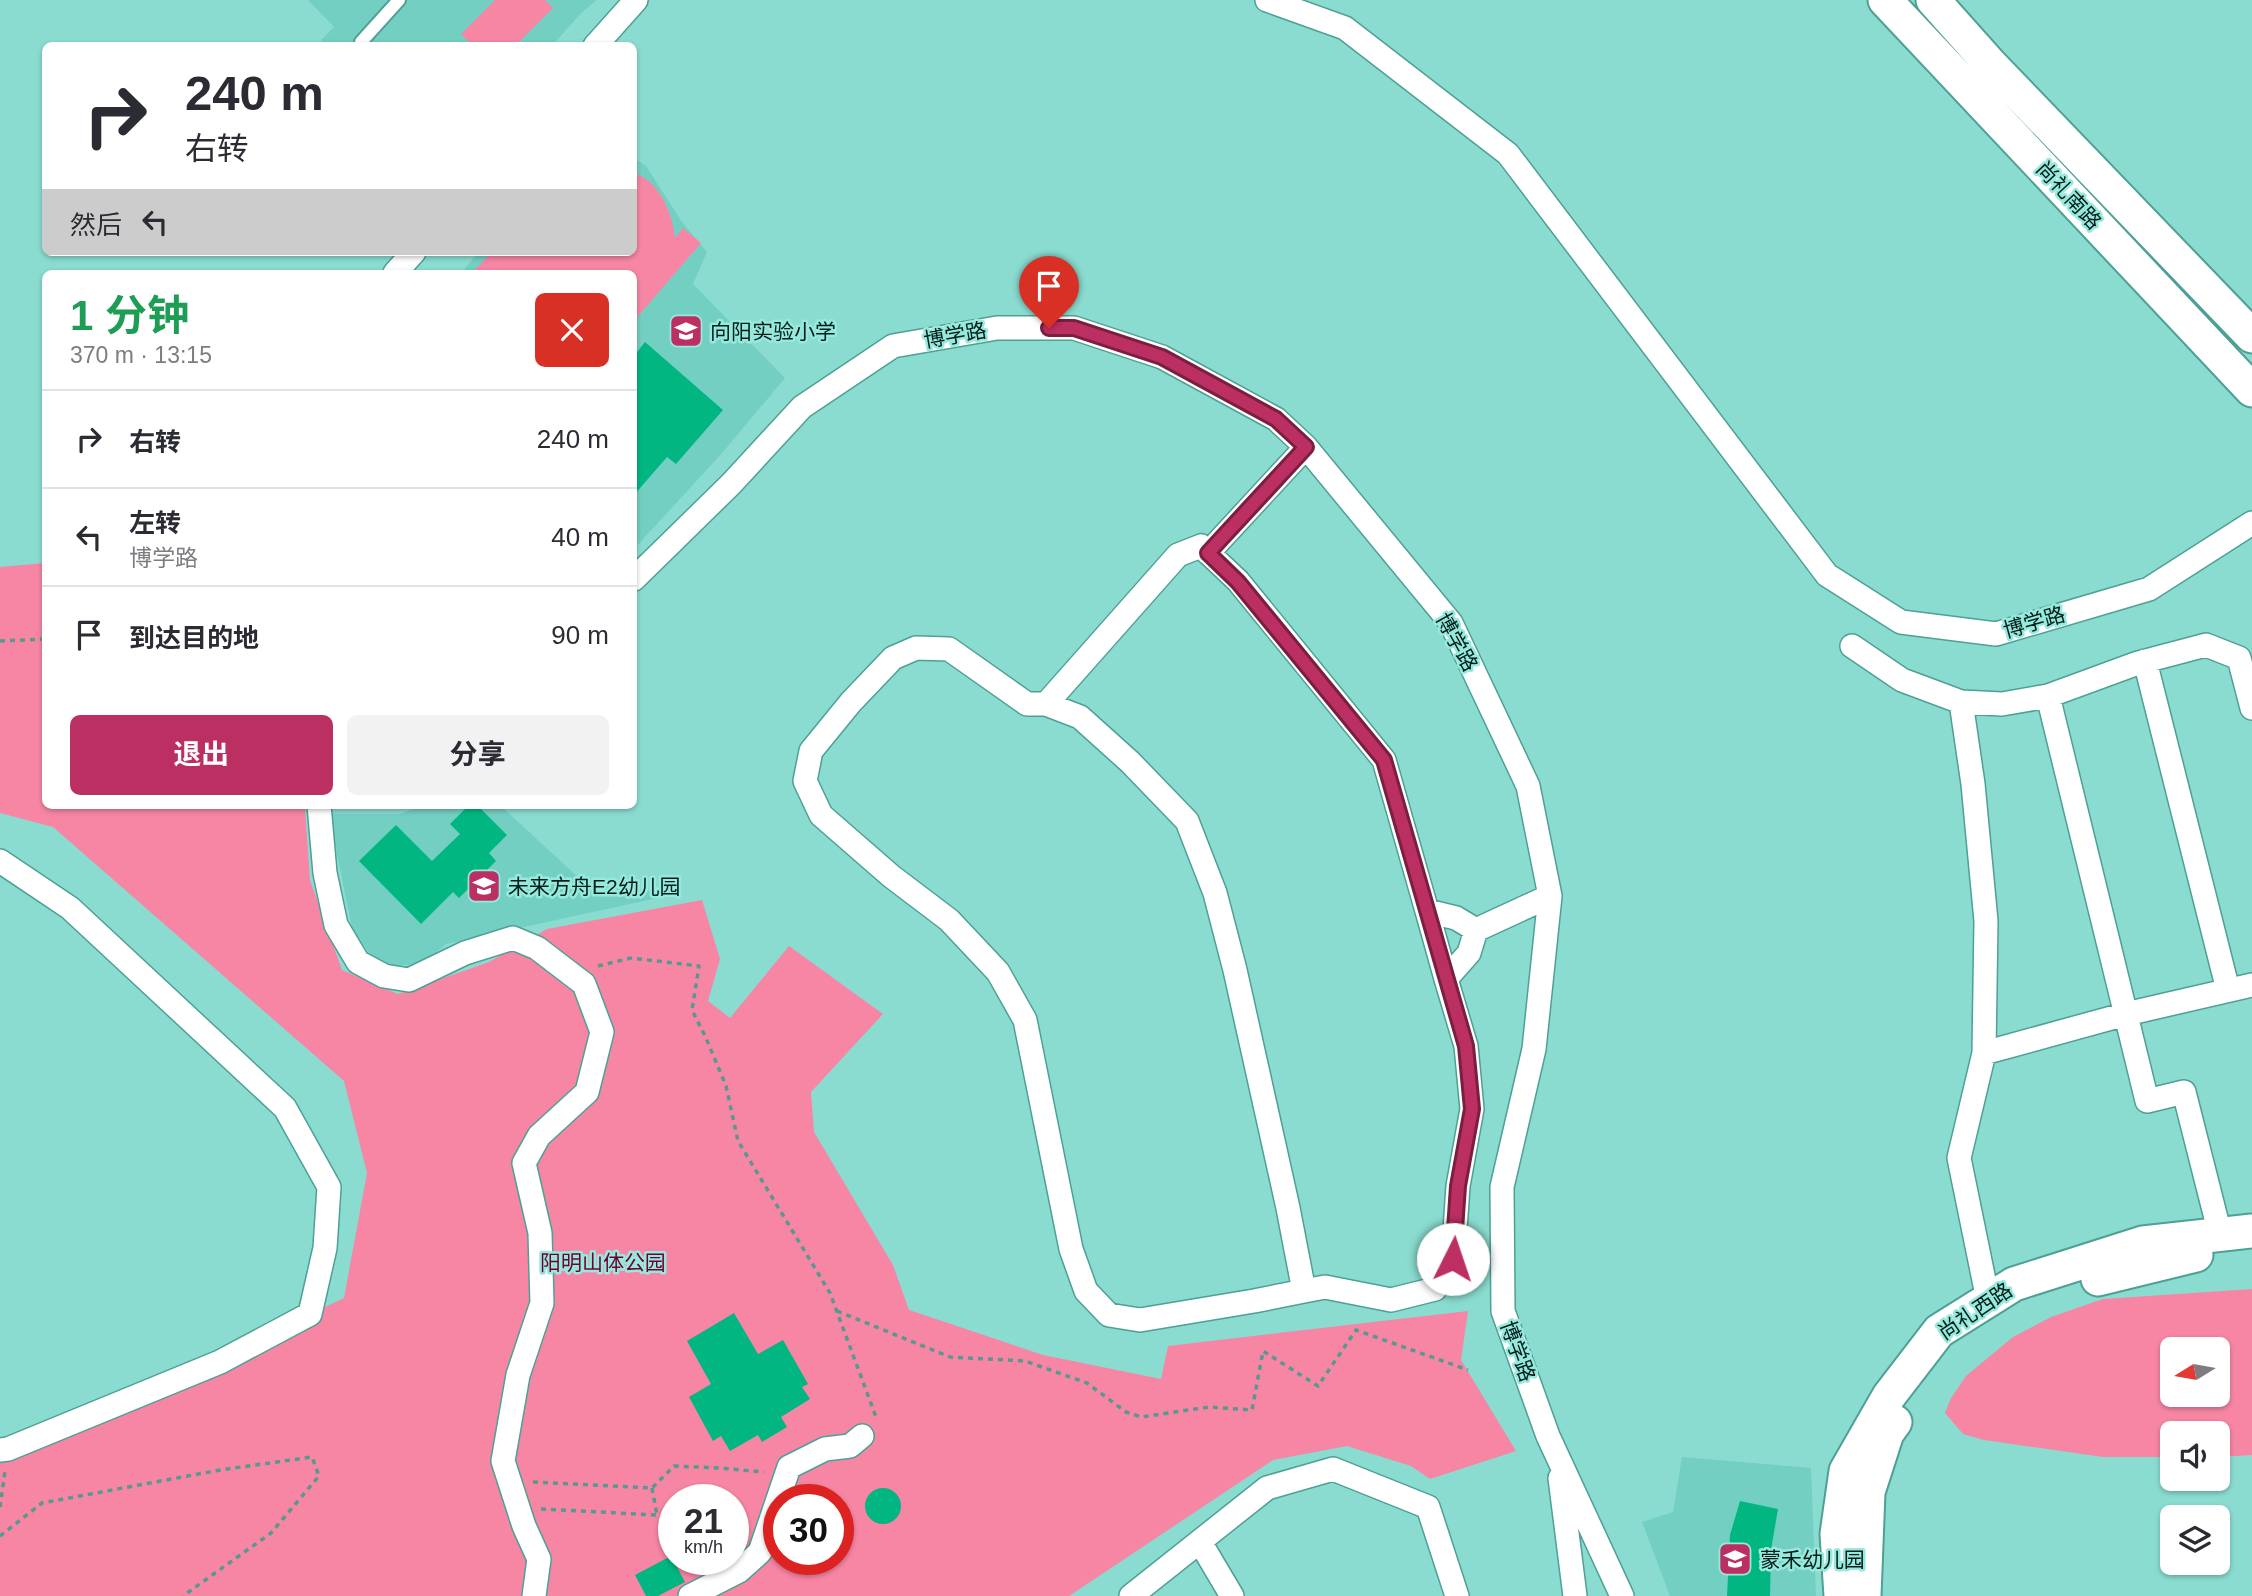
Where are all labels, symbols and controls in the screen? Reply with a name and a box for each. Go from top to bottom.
text: 240 m [185,66,324,120]
icon: right [70,70,161,161]
text: 右转 [185,131,249,167]
street label: 尚礼南路 [2032,156,2106,234]
icon: left [136,203,174,241]
text: 然后 [70,210,122,240]
pin [1019,256,1079,328]
icon: arrive [1030,267,1068,305]
text: 1 分钟 [70,292,189,339]
button: close [535,293,609,367]
school or university icon: 向阳实验小学 [667,312,705,350]
street label: 博学路 [922,318,988,352]
place label: 向阳实验小学 [710,320,836,343]
text: 370 m · 13:15 [70,342,212,368]
icon: right [70,420,108,458]
text: 240 m [537,424,609,454]
text: 右转 [129,427,181,457]
text: 左转 [129,508,181,538]
icon: left [70,518,108,556]
text: 40 m [551,522,609,552]
text: 博学路 [129,545,198,571]
street label: 博学路 [2001,602,2067,642]
street label: 博学路 [1432,609,1482,675]
icon: arrive [70,616,108,654]
text: 90 m [551,620,609,650]
text: 到达目的地 [129,623,259,653]
button: 退出 [70,715,333,795]
button: 分享 [347,715,609,795]
school or university icon: 未来方舟E2幼儿园 [465,867,503,905]
place label: 未来方舟E2幼儿园 [508,875,681,898]
position arrow [1416,1222,1490,1296]
park label: 阳明山体公园 [540,1251,666,1274]
street label: 尚礼西路 [1934,1278,2016,1344]
street label: 博学路 [1496,1317,1540,1385]
north arrow [2160,1337,2230,1407]
map controls [2160,1337,2230,1575]
button: sound [2160,1421,2230,1491]
speed limit sign: 30 [763,1484,854,1575]
text: 21 [684,1501,723,1540]
button: layers [2160,1505,2230,1575]
text: km/h [684,1537,723,1557]
school or university icon: 蒙禾幼儿园 [1716,1540,1754,1578]
place label: 蒙禾幼儿园 [1760,1548,1865,1571]

